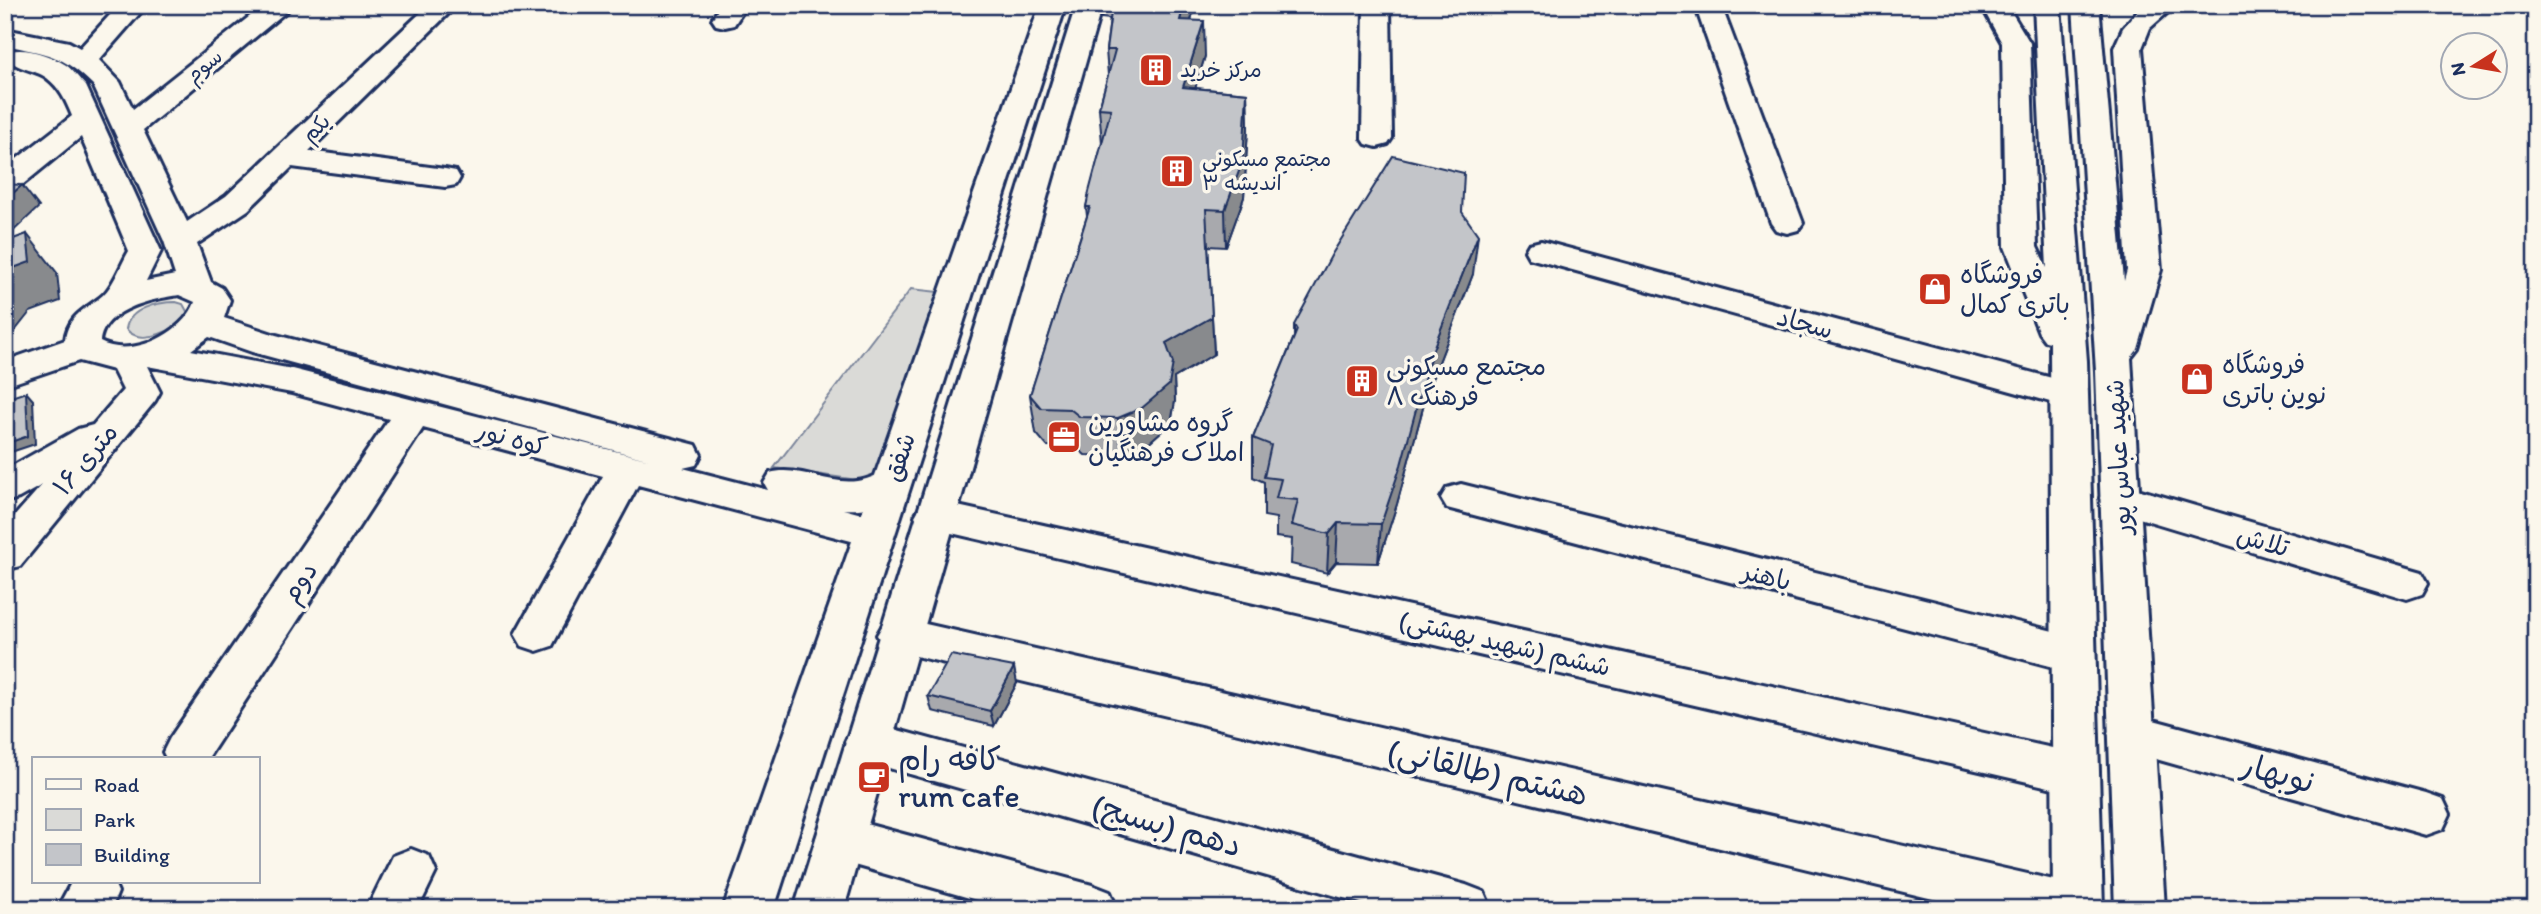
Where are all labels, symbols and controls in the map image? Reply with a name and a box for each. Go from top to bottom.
north arrow [2440,32,2510,102]
street label: سوم [180,43,230,91]
building icon: مرکز خرید [1137,51,1175,89]
place label: مرکز خرید [1180,57,1262,82]
text: N [2445,61,2470,78]
street label: یکم [296,108,338,150]
place label: مجتمع مسکونی اندیشه ۳ [1202,146,1331,195]
building icon: مجتمع مسکونی اندیشه ۳ [1158,152,1196,190]
place label: فروشگاه باتری کمال [1960,258,2070,320]
shop icon: فروشگاه باتری کمال [1916,270,1954,308]
street label: سجاد [1773,300,1837,346]
place label: فروشگاه نوین باتری [2222,348,2326,410]
place label: مجتمع مسکونی فرهنگ ۸ [1386,350,1546,412]
shop icon: فروشگاه نوین باتری [2178,360,2216,398]
building icon: مجتمع مسکونی فرهنگ ۸ [1343,362,1381,400]
street label: شهید عباس پور [2098,379,2139,537]
place label: گروه مشاورین املاک فرهنگیان [1088,406,1244,468]
street label: کوه نور [472,413,551,463]
street label: ۱۶ متری [46,416,124,502]
office icon: گروه مشاورین املاک فرهنگیان [1045,418,1083,456]
street label: شفق [876,428,922,486]
street label: تلاش [2233,518,2293,564]
street label: باهنر [1737,554,1795,597]
street label: دوم [274,556,327,611]
street label: ششم (شهید بهشتی) [1395,603,1614,687]
street label: هشتم (طالقانی) [1383,731,1592,818]
place label: کافه رام rum cafe [898,740,1020,815]
street label: نوبهار [2236,745,2319,801]
legend [32,757,259,883]
cafe icon: کافه رام rum cafe [855,758,893,796]
text: Road [94,772,140,797]
street label: دهم (بسیج) [1087,786,1246,869]
text: Park [94,807,136,832]
text: Building [94,842,170,867]

